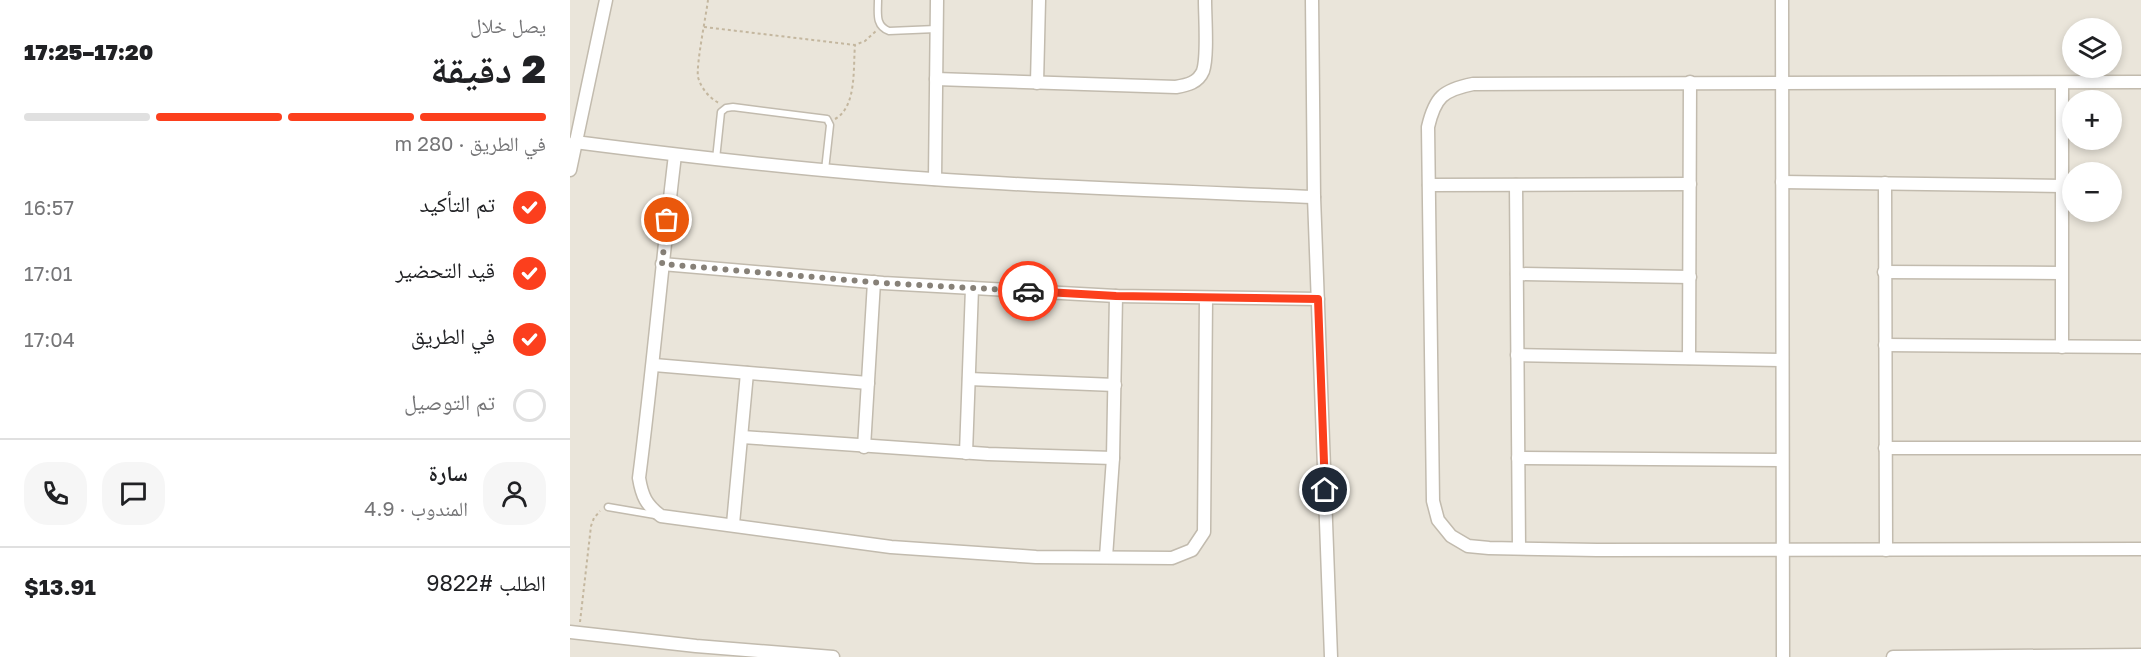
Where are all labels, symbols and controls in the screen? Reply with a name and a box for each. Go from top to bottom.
text: يصل خلال [470,13,546,37]
map controls [2062,18,2122,222]
button: layers [2062,18,2122,78]
text: 17:20–17:25 [24,38,153,65]
text: 2 دقيقة [430,45,546,92]
button: + [2062,90,2122,150]
text: في الطريق · 280 m [395,131,546,155]
button: − [2062,162,2122,222]
text: تم التأكيد [419,190,495,217]
icon: check [513,191,546,224]
pin [641,194,692,245]
text: 16:57 [24,195,74,219]
icon: bag [650,203,683,236]
text: قيد التحضير [396,256,495,283]
icon: check [513,257,546,290]
text: 17:01 [24,261,72,285]
courier [998,261,1058,321]
icon: car [1012,275,1045,308]
text: في الطريق [411,322,495,349]
icon: check [513,323,546,356]
text: 17:04 [24,327,75,351]
text: تم التوصيل [404,388,495,415]
text: سارة [429,459,468,486]
button: phone [24,462,87,525]
button: chat [102,462,165,525]
button: person [483,462,546,525]
pin [1299,464,1350,515]
icon: home [1308,473,1341,506]
text: المندوب · 4.9 [364,496,468,520]
text: الطلب #9822 [426,569,546,596]
text: $13.91 [24,573,96,600]

